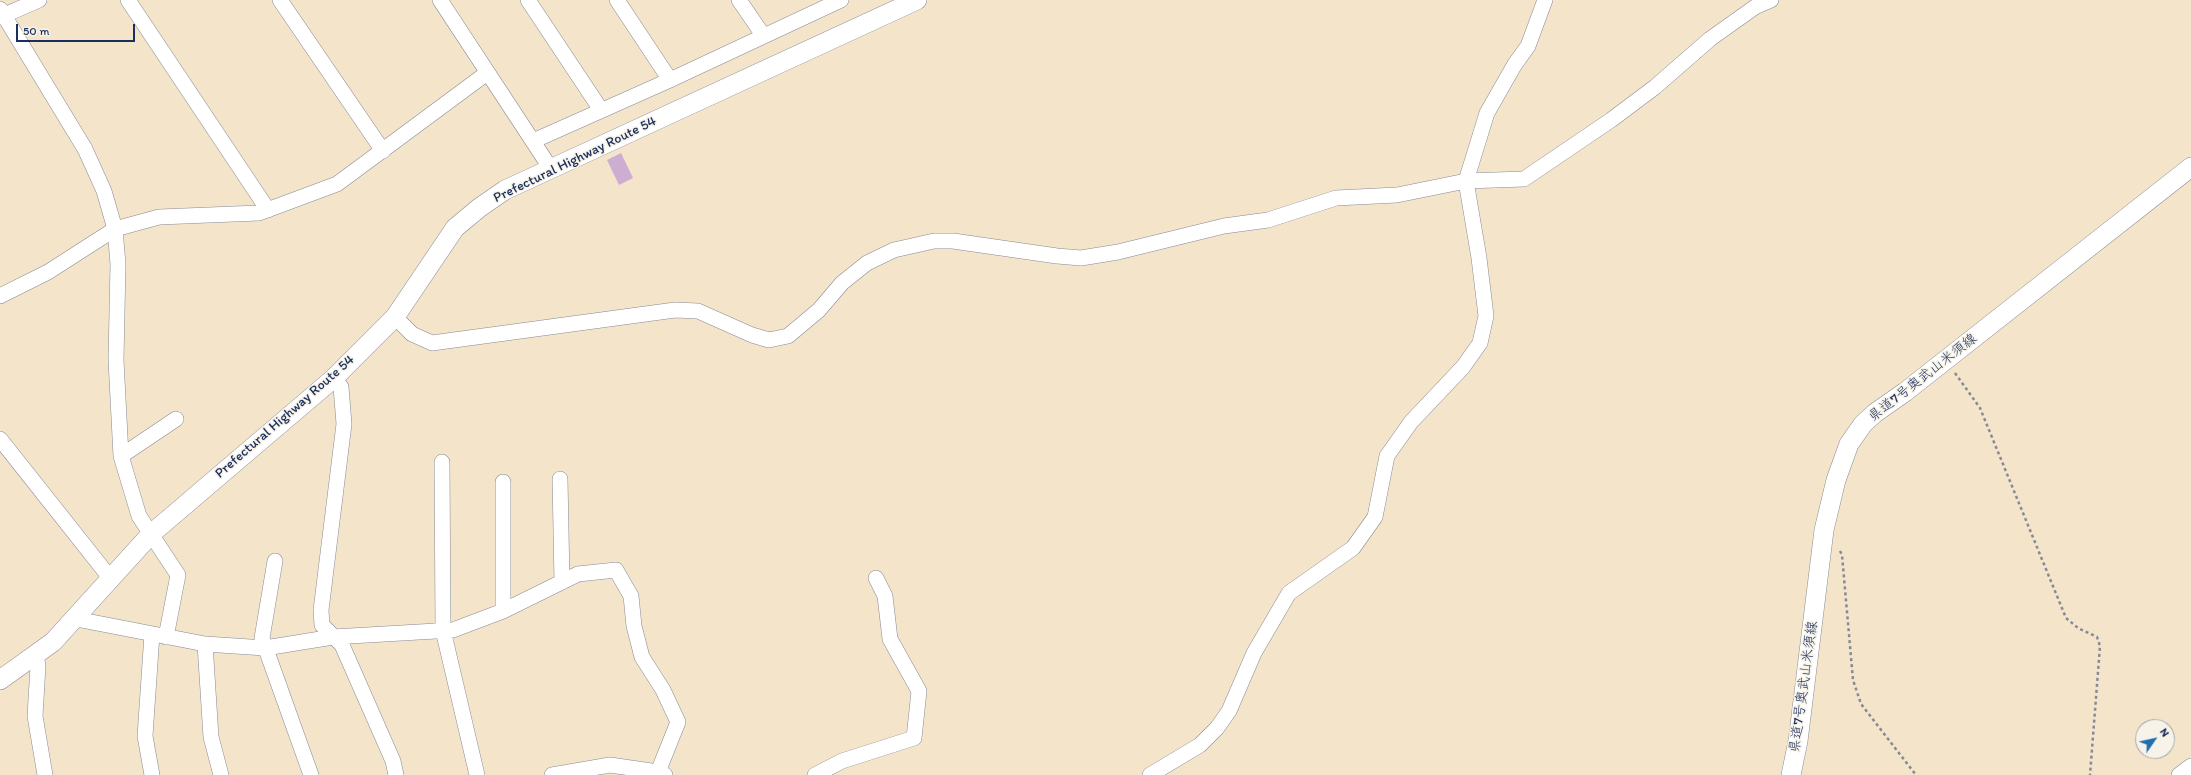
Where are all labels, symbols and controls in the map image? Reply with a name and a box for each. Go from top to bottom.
scale bar [18,16,137,42]
text: 50 m [23,24,49,38]
street label: Prefectural Highway Route 54 [491,113,659,207]
street label: 県道7号奥武山米須線 [1865,330,1981,426]
street label: Prefectural Highway Route 54 [212,352,358,482]
street label: 県道7号奥武山米須線 [1786,620,1822,754]
north arrow [2135,719,2175,759]
text: N [2157,726,2172,739]

